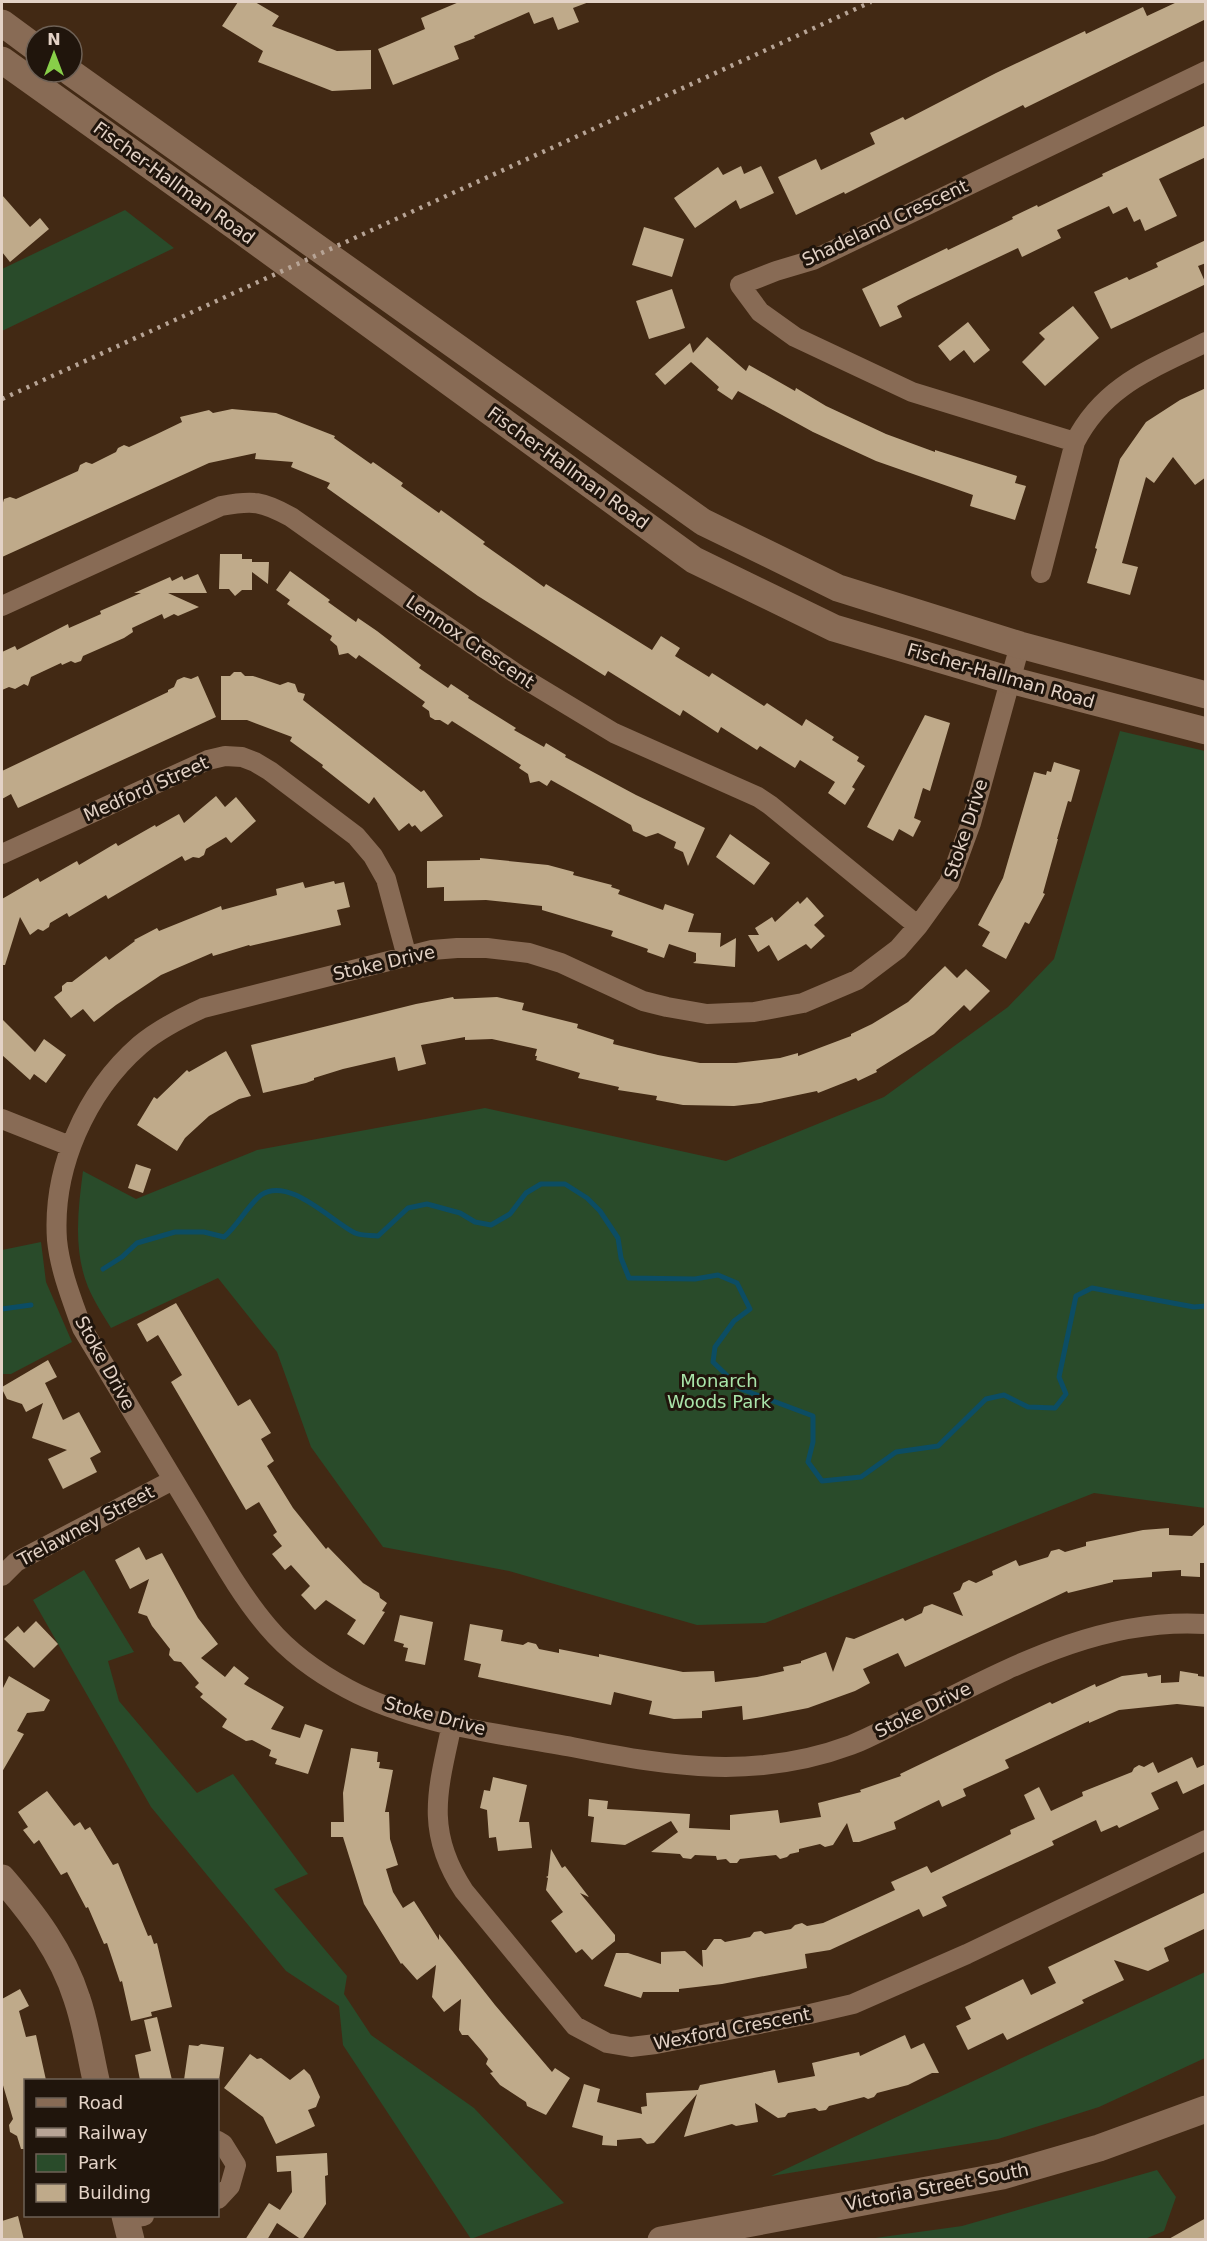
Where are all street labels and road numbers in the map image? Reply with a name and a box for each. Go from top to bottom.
street label: Fischer-Hallman Road [90,117,259,248]
street label: Shadeland Crescent [799,175,971,270]
street label: Fischer-Hallman Road [484,402,653,533]
street label: Lennox Crescent [402,591,538,692]
street label: Fischer-Hallman Road [905,639,1097,712]
street label: Medford Street [80,752,211,825]
street label: Stoke Drive [939,776,992,882]
street label: Stoke Drive [331,941,437,984]
street label: Stoke Drive [71,1312,140,1413]
street label: Trelawney Street [13,1481,157,1571]
street label: Stoke Drive [871,1677,974,1742]
street label: Stoke Drive [382,1692,488,1739]
street label: Wexford Crescent [652,2003,812,2054]
street label: Victoria Street South [843,2158,1031,2215]

